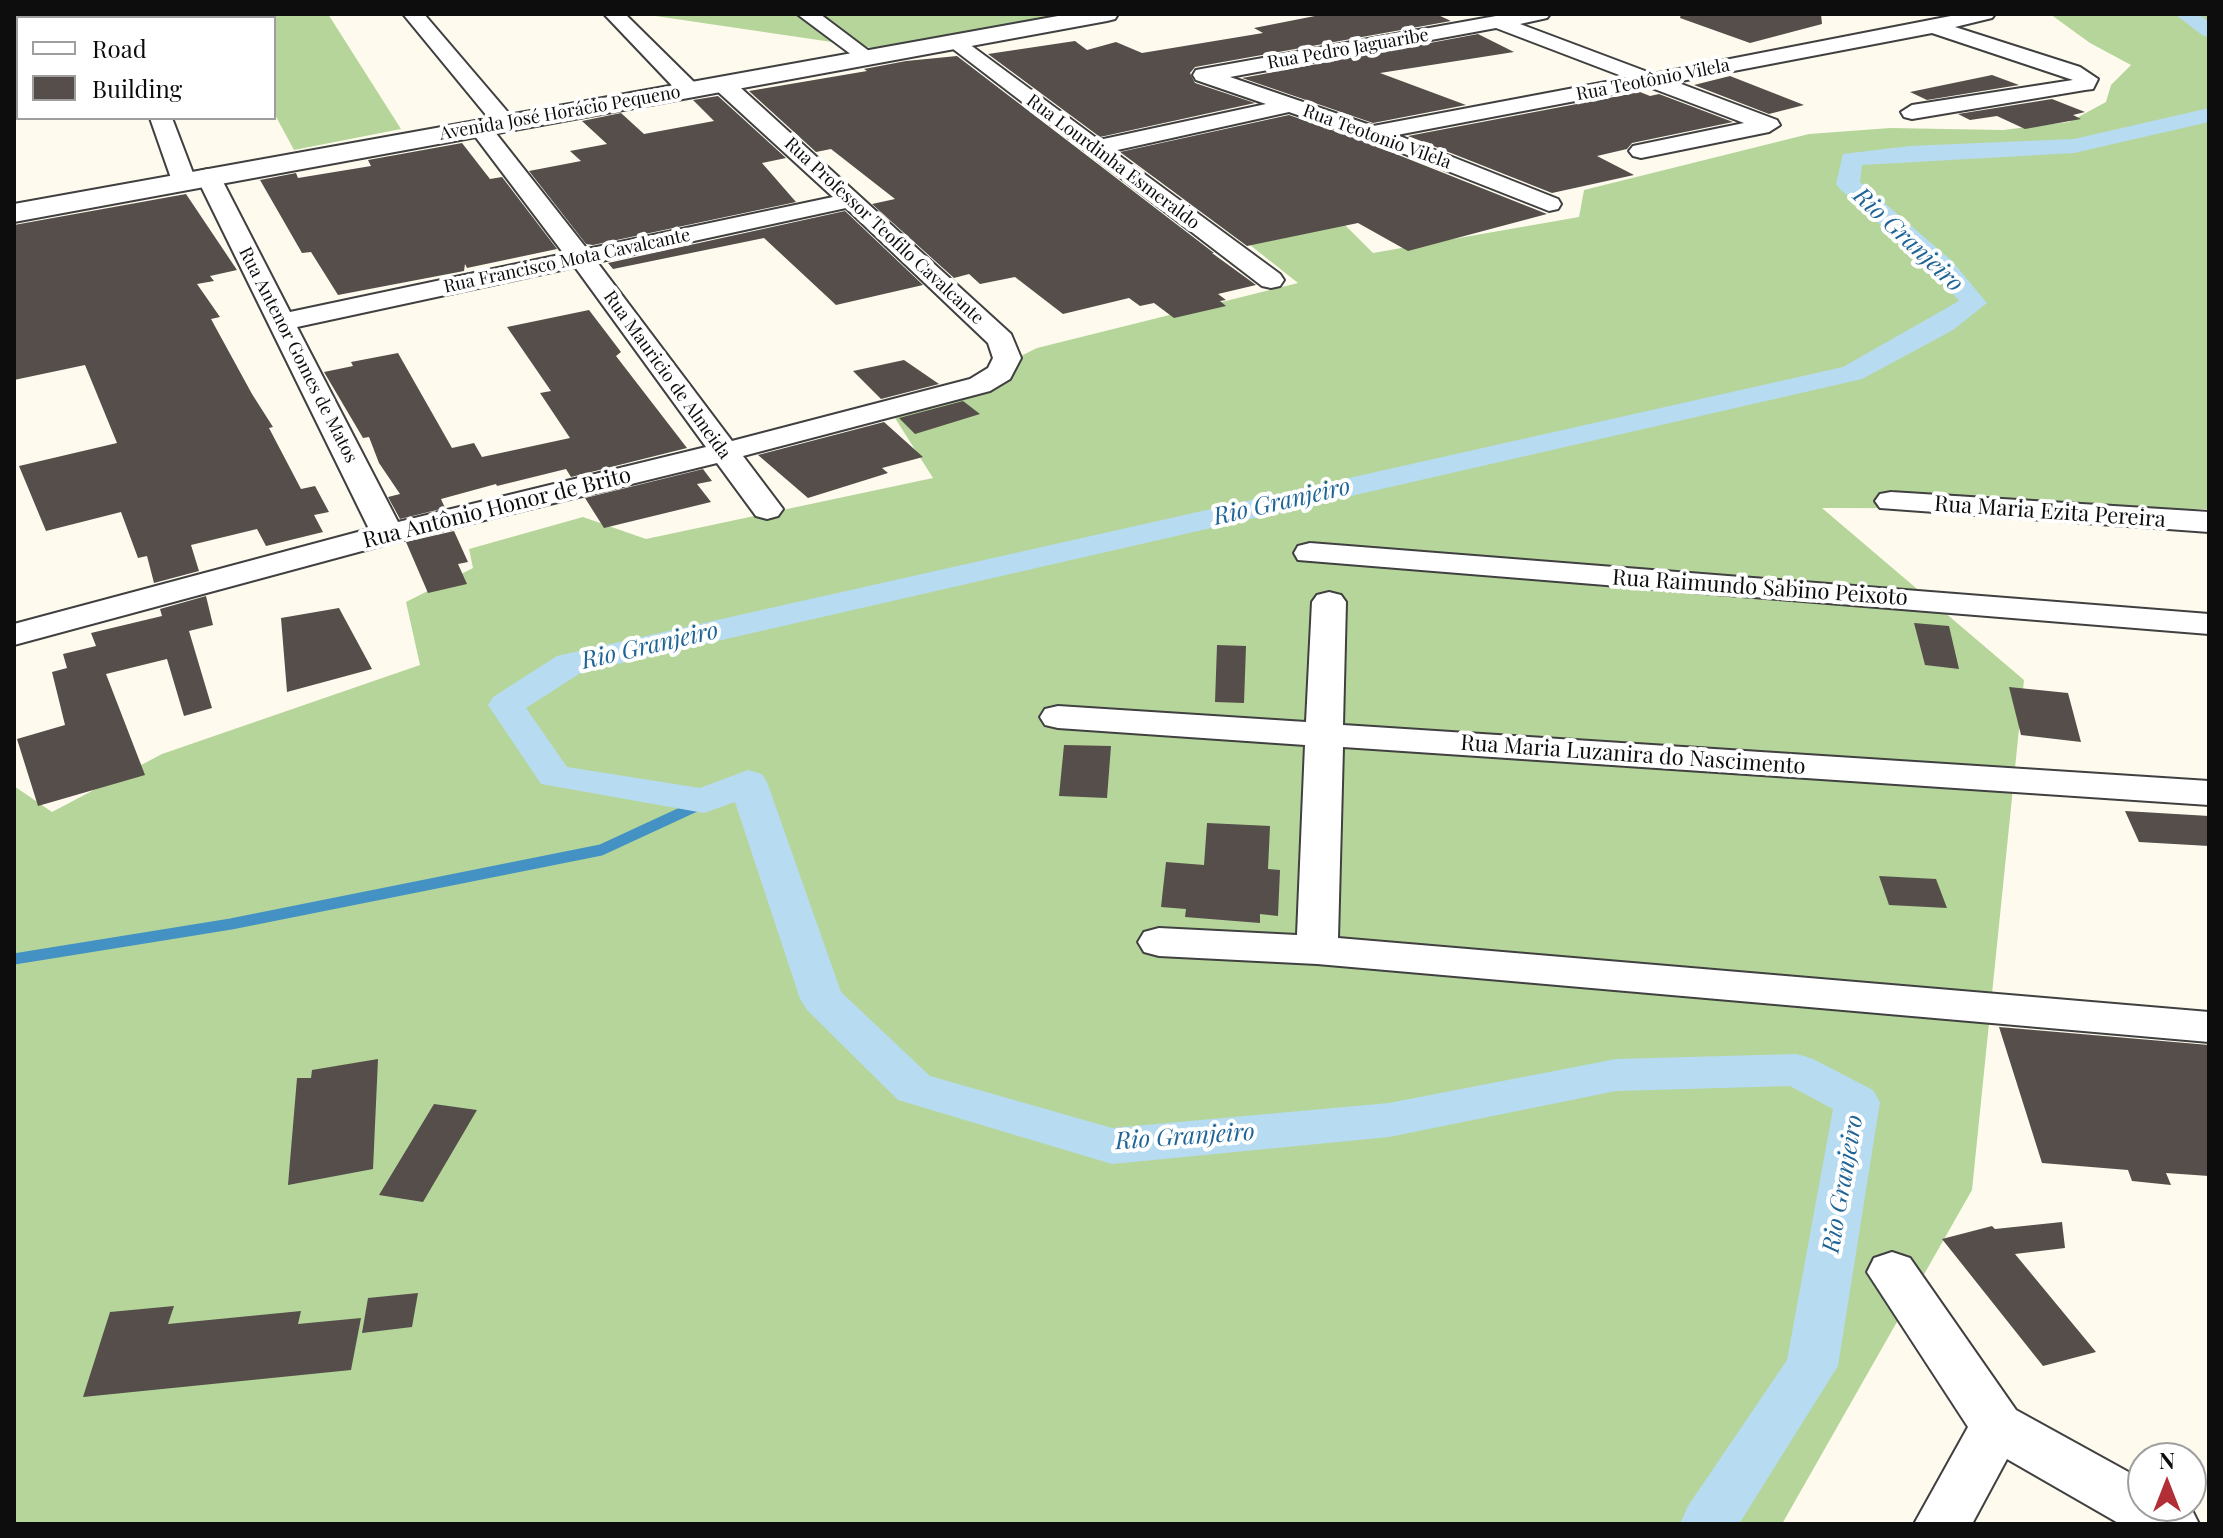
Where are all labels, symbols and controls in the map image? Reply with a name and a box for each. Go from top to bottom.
legend [16,16,276,120]
street label: Rua Pedro Jaguaribe [1266,24,1430,74]
text: Road [92,32,147,64]
street label: Rua Teotônio Vilela [1574,55,1732,105]
text: Building [92,72,182,104]
street label: Avenida José Horácio Pequeno [438,81,682,145]
street label: Rua Lourdinha Esmeraldo [1022,90,1204,234]
street label: Rua Teotonio Vilela [1300,100,1454,174]
street label: Rua Professor Teofilo Cavalcante [780,133,988,329]
water label: Rio Granjeiro [1847,182,1969,298]
street label: Rua Francisco Mota Cavalcante [442,224,692,298]
street label: Rua Antenor Gomes de Matos [234,244,362,466]
street label: Rua Mauricio de Almeida [599,287,735,463]
street label: Rua Antônio Honor de Brito [360,462,634,554]
water label: Rio Granjeiro [1211,472,1353,532]
street label: Rua Maria Ezita Pereira [1933,491,2167,533]
street label: Rua Raimundo Sabino Peixoto [1611,564,1909,612]
water label: Rio Granjeiro [579,616,721,676]
street label: Rua Maria Luzanira do Nascimento [1459,730,1807,780]
water label: Rio Granjeiro [1817,1113,1869,1255]
water label: Rio Granjeiro [1114,1118,1256,1156]
north arrow [2127,1442,2207,1522]
text: N [2159,1445,2175,1475]

